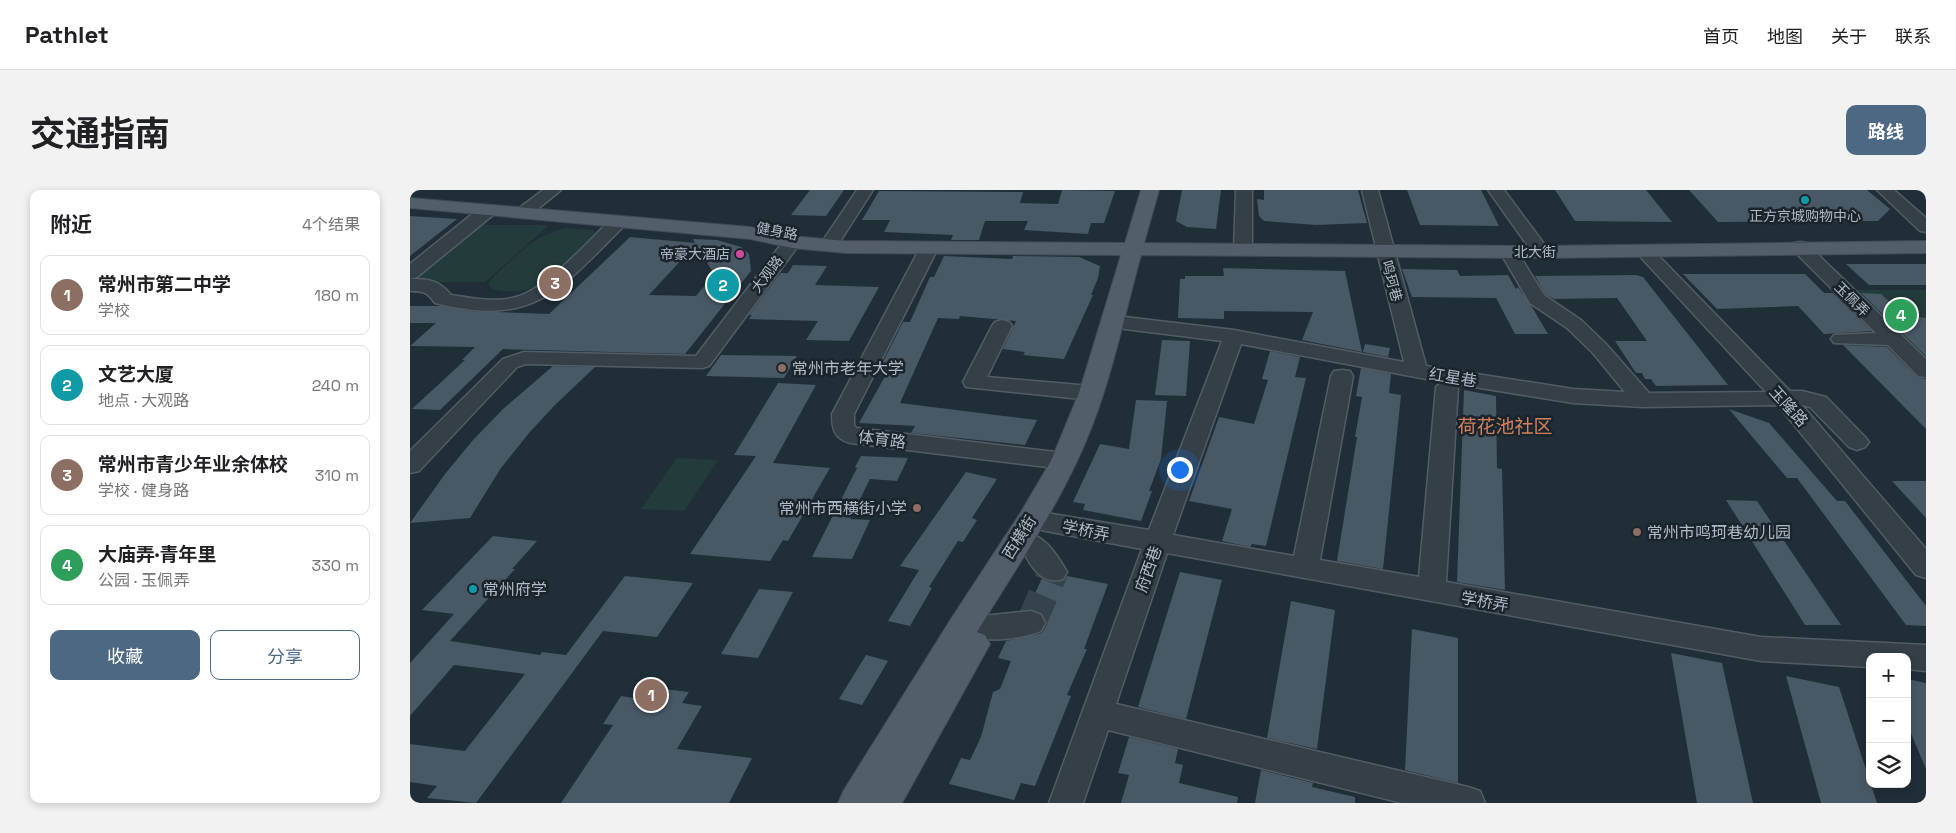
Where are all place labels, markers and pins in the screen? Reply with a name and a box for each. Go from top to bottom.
marker: 正方京城购物中心 [1799,194,1811,206]
place label: 正方京城购物中心 [1749,207,1861,225]
place label: 帝豪大酒店 [660,245,730,263]
marker: 帝豪大酒店 [734,248,746,260]
pin: 3 [539,264,571,302]
pin: 2 [707,266,739,304]
pin: 4 [1885,296,1917,334]
place label: 常州市老年大学 [792,358,904,379]
marker: 常州市老年大学 [776,362,788,374]
place label: 常州市西横街小学 [779,498,907,519]
marker: 常州市西横街小学 [911,502,923,514]
place label: 常州市鸣珂巷幼儿园 [1647,522,1791,543]
marker: 常州市鸣珂巷幼儿园 [1631,526,1643,538]
place label: 常州府学 [483,579,547,600]
marker: 常州府学 [467,583,479,595]
pin: 1 [635,676,667,714]

